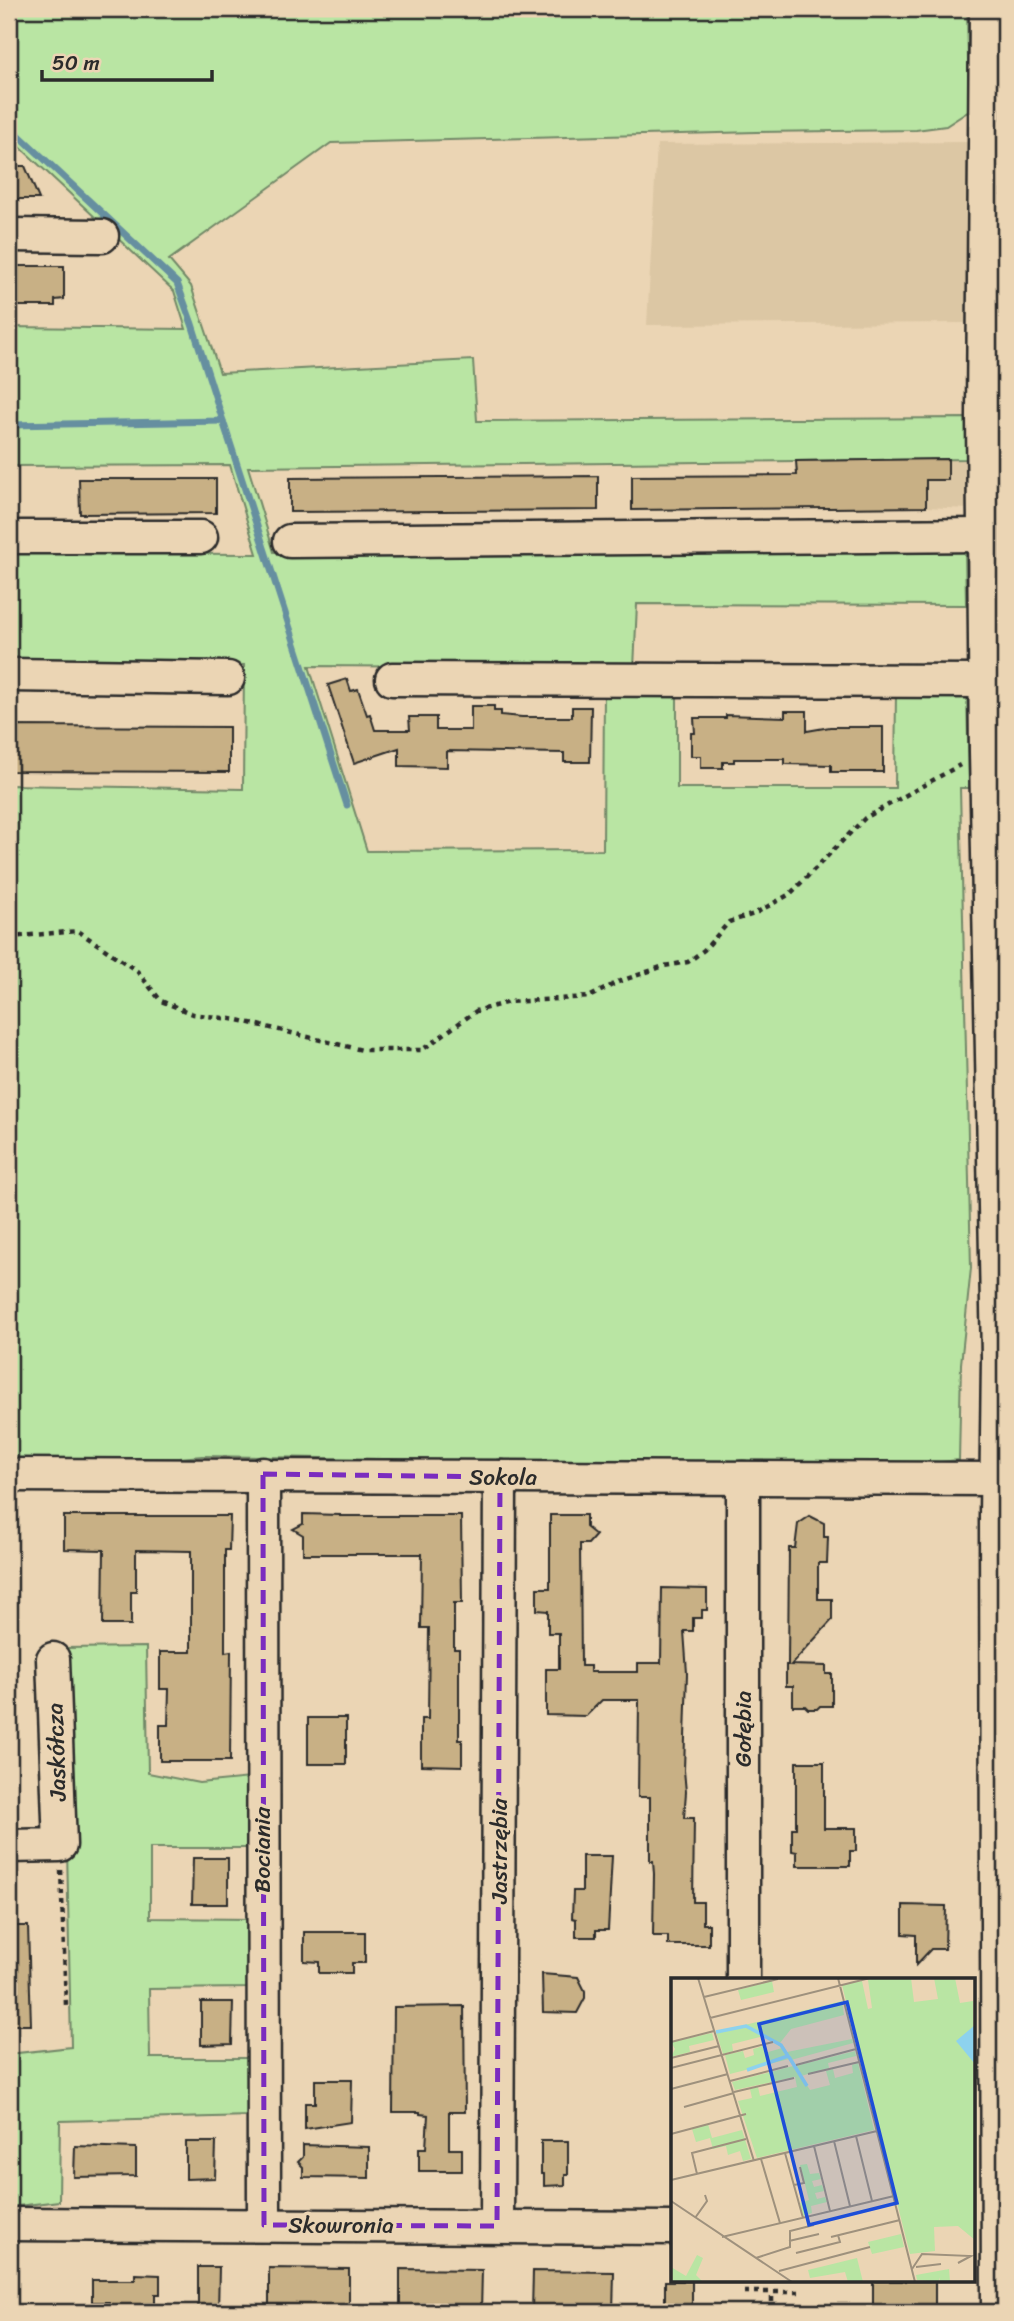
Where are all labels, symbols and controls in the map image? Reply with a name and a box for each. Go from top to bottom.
scale bar [42,38,212,82]
text: 50 m [52,44,100,82]
street label: Sokola [469,1457,538,1498]
street label: Gołębia [723,1691,764,1767]
street label: Jaskółcza [34,1702,79,1803]
street label: Jastrzębia [479,1798,520,1905]
street label: Bociania [242,1807,283,1893]
inset map [671,1978,976,2282]
street label: Skowronia [288,2205,394,2246]

